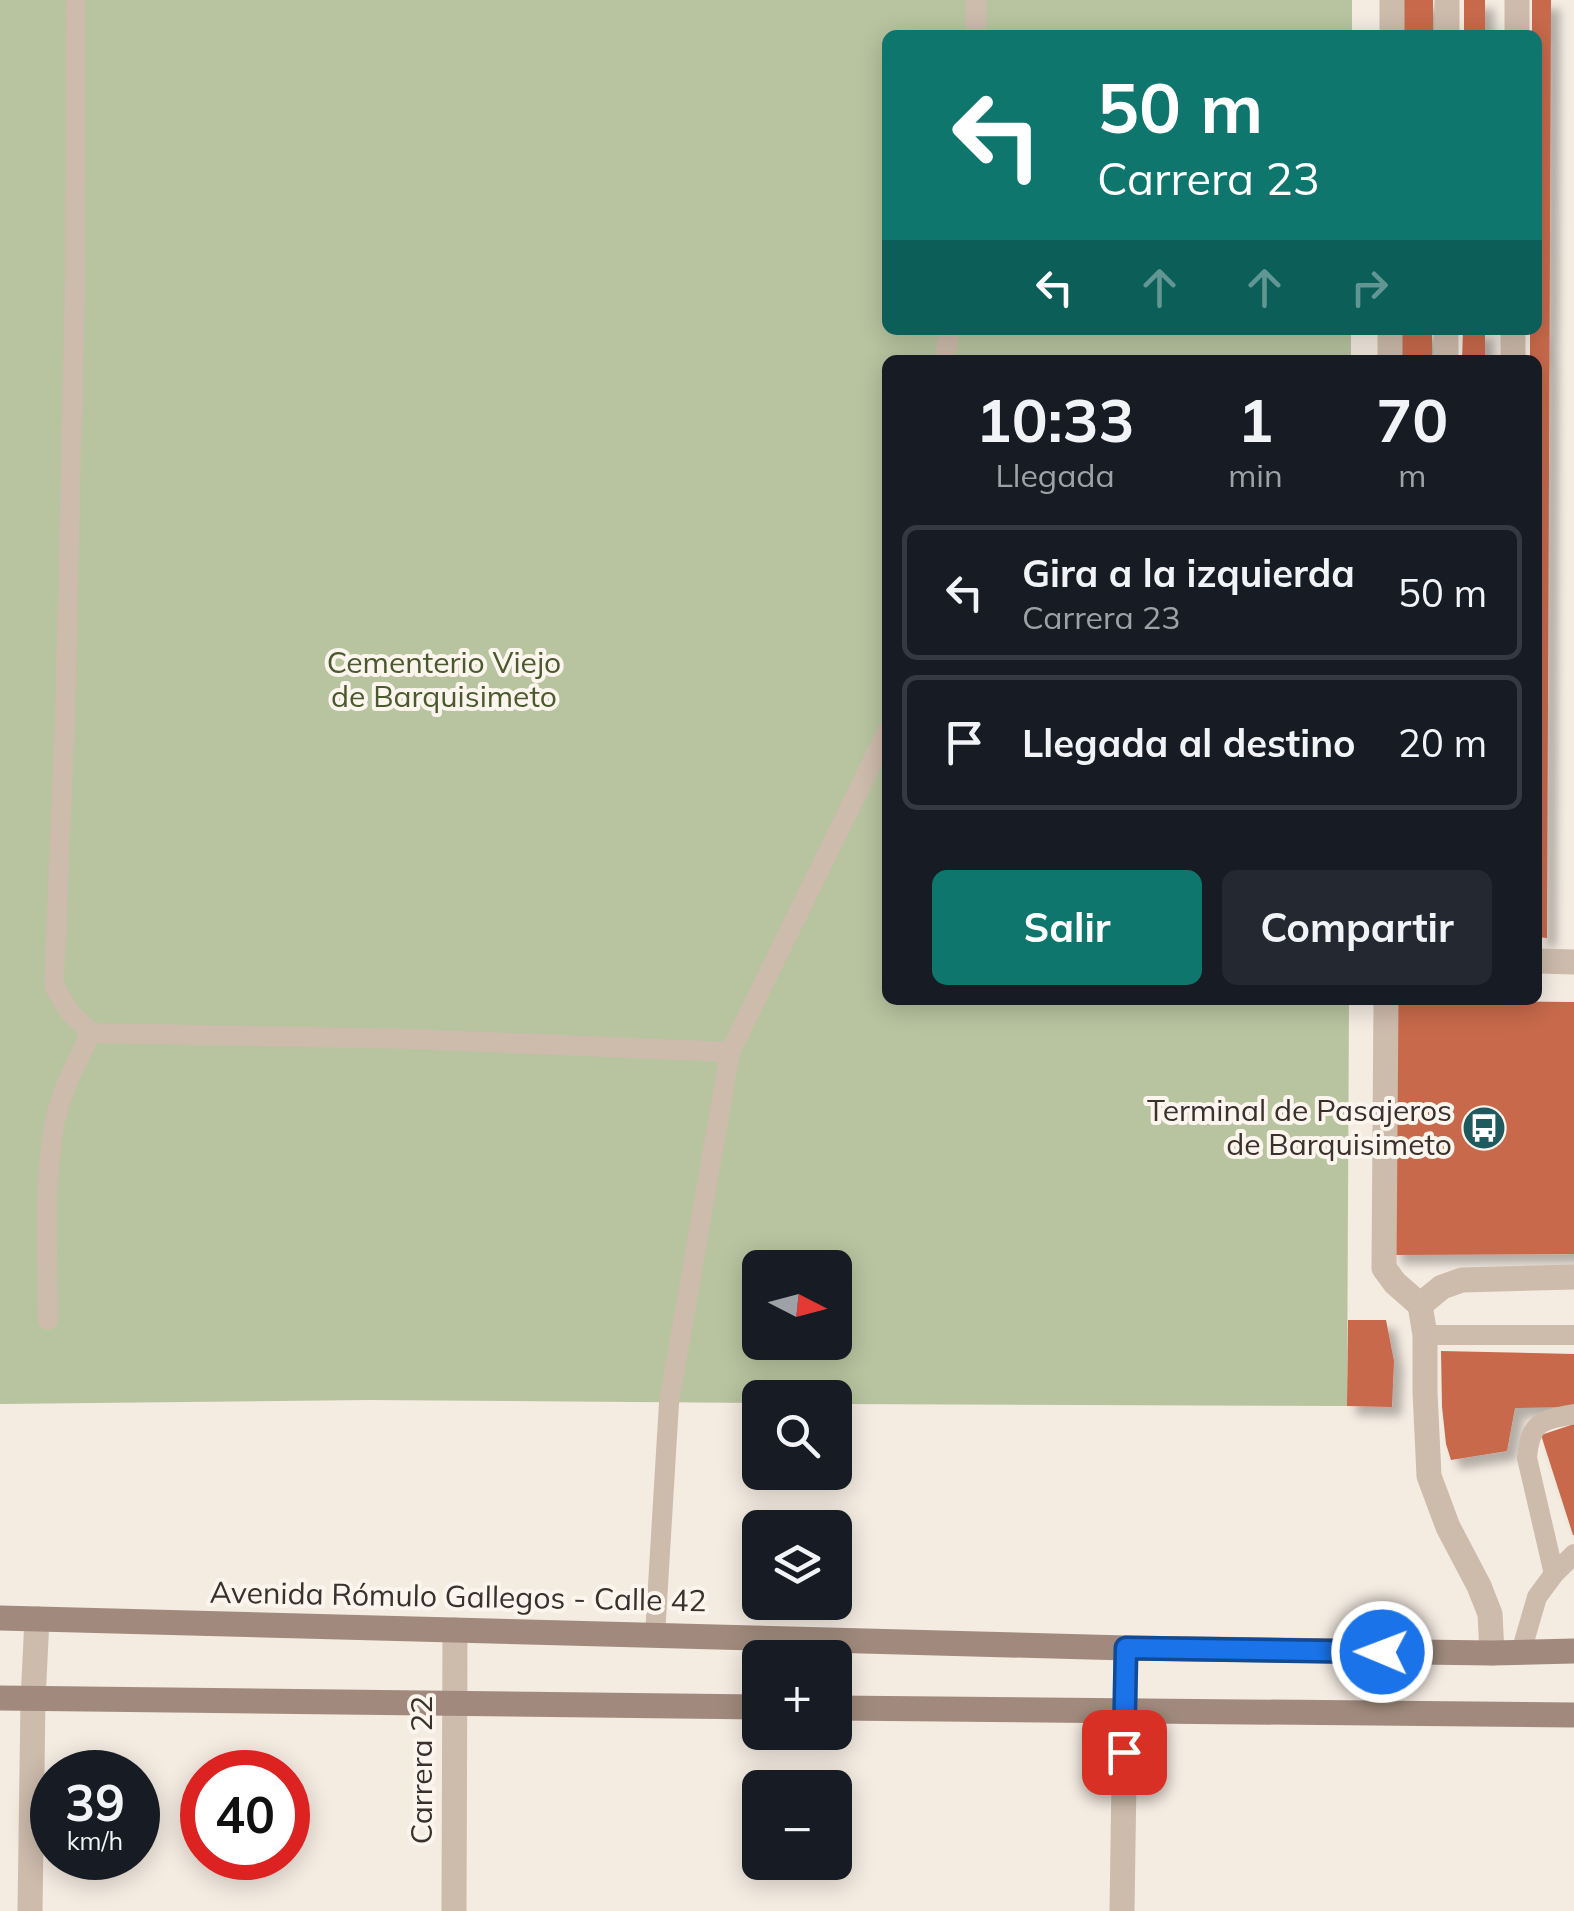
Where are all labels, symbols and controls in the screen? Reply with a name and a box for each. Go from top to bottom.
text: 50 m [1097,63,1263,151]
icon: left [932,70,1062,200]
text: Carrera 23 [1097,150,1320,206]
icon: left [1027,260,1082,315]
icon: ahead [1132,260,1187,315]
icon: ahead [1237,260,1292,315]
icon: right [1342,260,1397,315]
text: 10:33 [976,382,1135,457]
text: 1 [1237,382,1273,457]
text: 70 [1376,382,1448,457]
text: Llegada [995,455,1115,495]
text: min [1228,455,1283,495]
text: m [1398,455,1426,495]
text: Gira a la izquierda [1022,549,1355,597]
icon: left [937,565,992,620]
text: 50 m [1398,569,1487,617]
text: Carrera 23 [1022,597,1180,637]
park label: Cementerio Viejo de Barquisimeto [327,643,561,715]
icon: arrive [937,715,992,770]
text: Llegada al destino [1022,719,1356,767]
text: 20 m [1398,719,1487,767]
button: Salir [932,870,1202,985]
button: Compartir [1222,870,1492,985]
place label: Terminal de Pasajeros de Barquisimeto [1147,1091,1452,1163]
bus stop icon: Terminal de Pasajeros de Barquisimeto [1461,1105,1507,1151]
north arrow [742,1250,852,1360]
map controls [742,1250,852,1880]
button: search [742,1380,852,1490]
button: layers [742,1510,852,1620]
street label: Avenida Rómulo Gallegos - Calle 42 [209,1573,707,1619]
position arrow [1330,1600,1434,1704]
button: + [742,1640,852,1750]
street label: Carrera 22 [402,1696,440,1844]
pin [1082,1710,1167,1795]
icon: arrive [1097,1725,1152,1780]
speed limit sign: 40 [180,1750,310,1880]
button: − [742,1770,852,1880]
text: 39 [65,1771,125,1834]
text: km/h [67,1825,123,1856]

